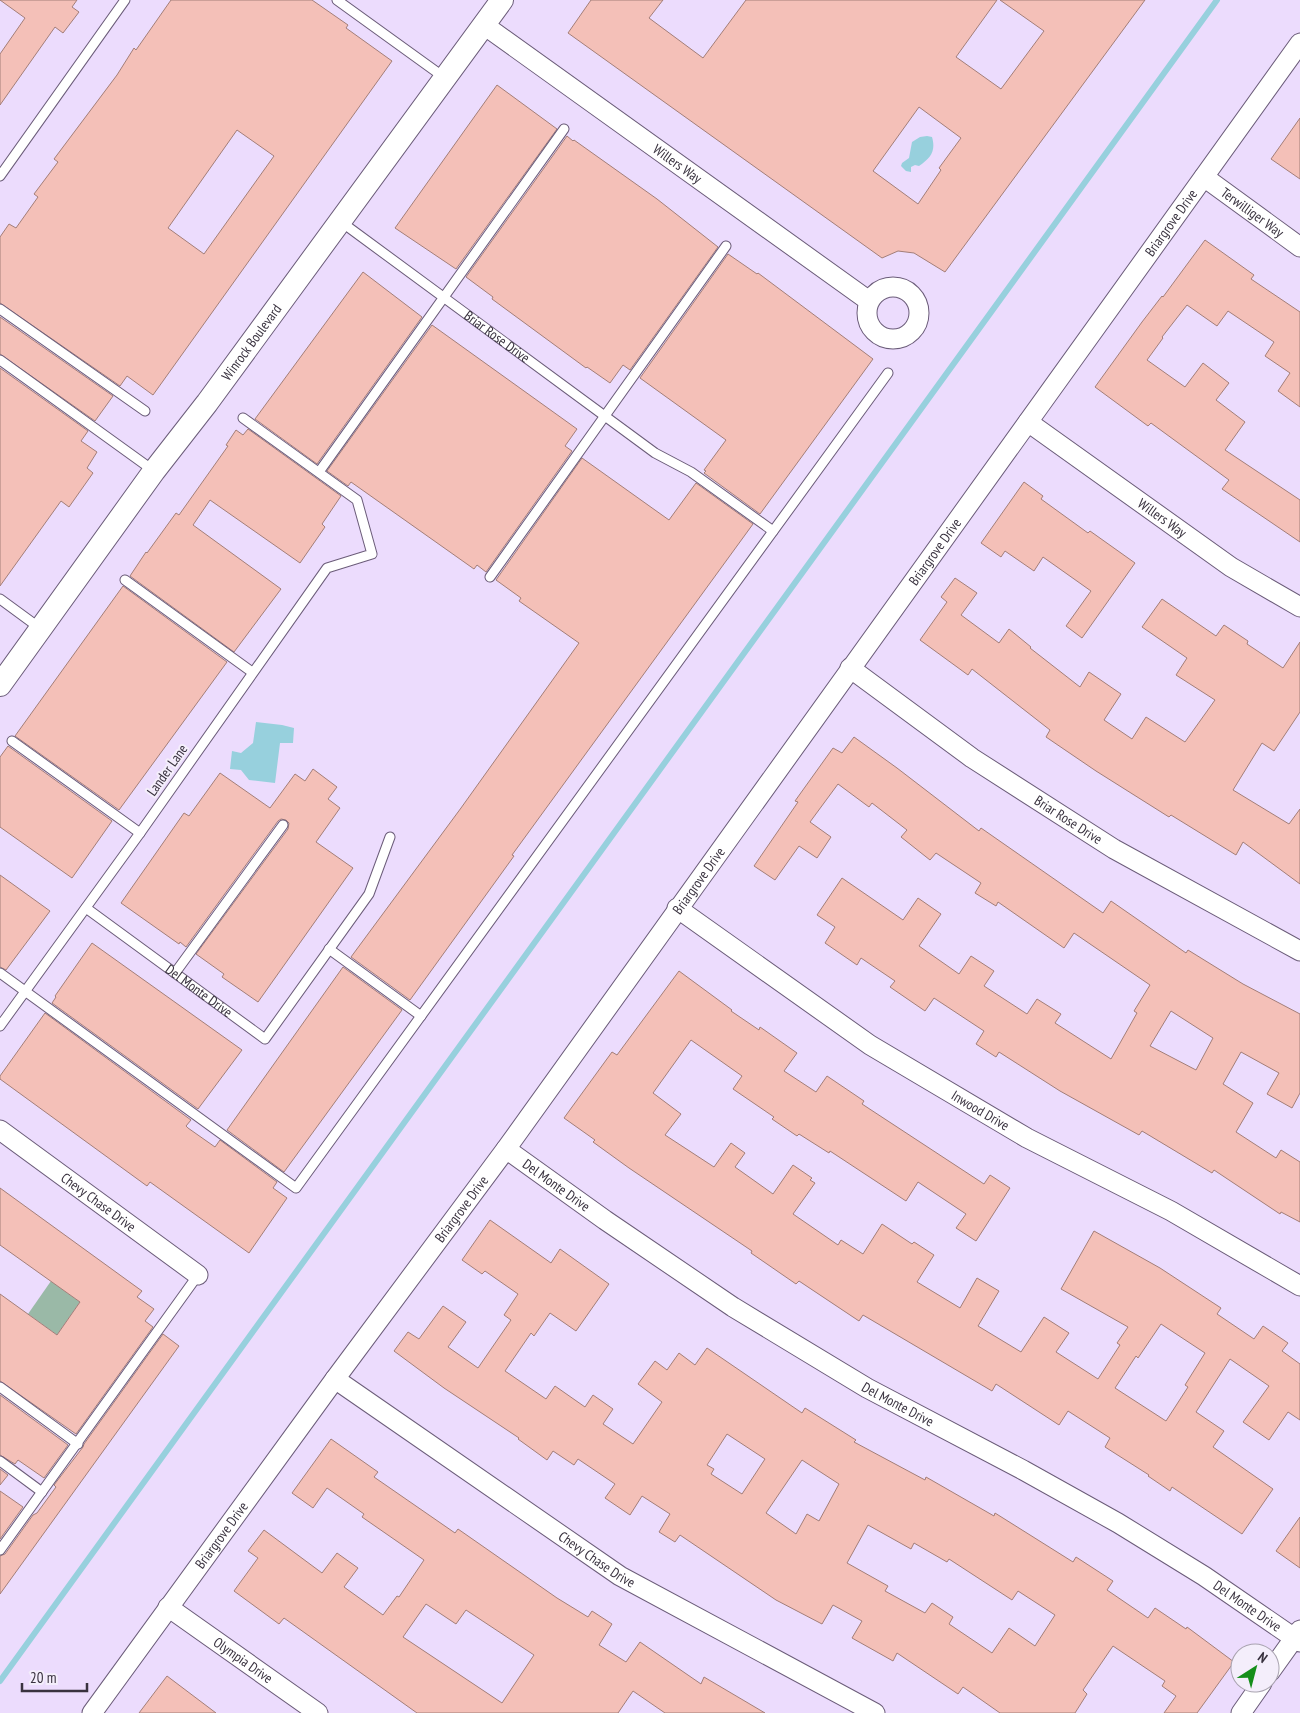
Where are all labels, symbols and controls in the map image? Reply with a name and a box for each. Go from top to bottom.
street label: Willers Way [649,140,706,188]
street label: Terwilliger Way [1217,183,1288,242]
street label: Briargrove Drive [1141,185,1201,260]
street label: Winrock Boulevard [218,301,285,384]
street label: Briar Rose Drive [461,307,534,367]
street label: Willers Way [1134,494,1191,542]
street label: Briargrove Drive [905,514,965,589]
street label: Lander Lane [143,740,191,799]
street label: Briar Rose Drive [1031,791,1106,848]
street label: Briargrove Drive [668,843,729,918]
street label: Del Monte Drive [162,960,236,1021]
street label: Inwood Drive [948,1086,1013,1135]
street label: Del Monte Drive [519,1155,594,1215]
street label: Chevy Chase Drive [57,1169,140,1236]
street label: Briargrove Drive [431,1172,492,1246]
street label: Del Monte Drive [859,1378,937,1431]
street label: Briargrove Drive [191,1498,252,1572]
street label: Chevy Chase Drive [555,1527,638,1592]
street label: Del Monte Drive [1210,1576,1285,1636]
street label: Olympia Drive [210,1633,276,1687]
north arrow [1230,1643,1280,1693]
text: N [1254,1648,1271,1667]
scale bar [22,1660,88,1692]
text: 20 m [30,1668,56,1687]

